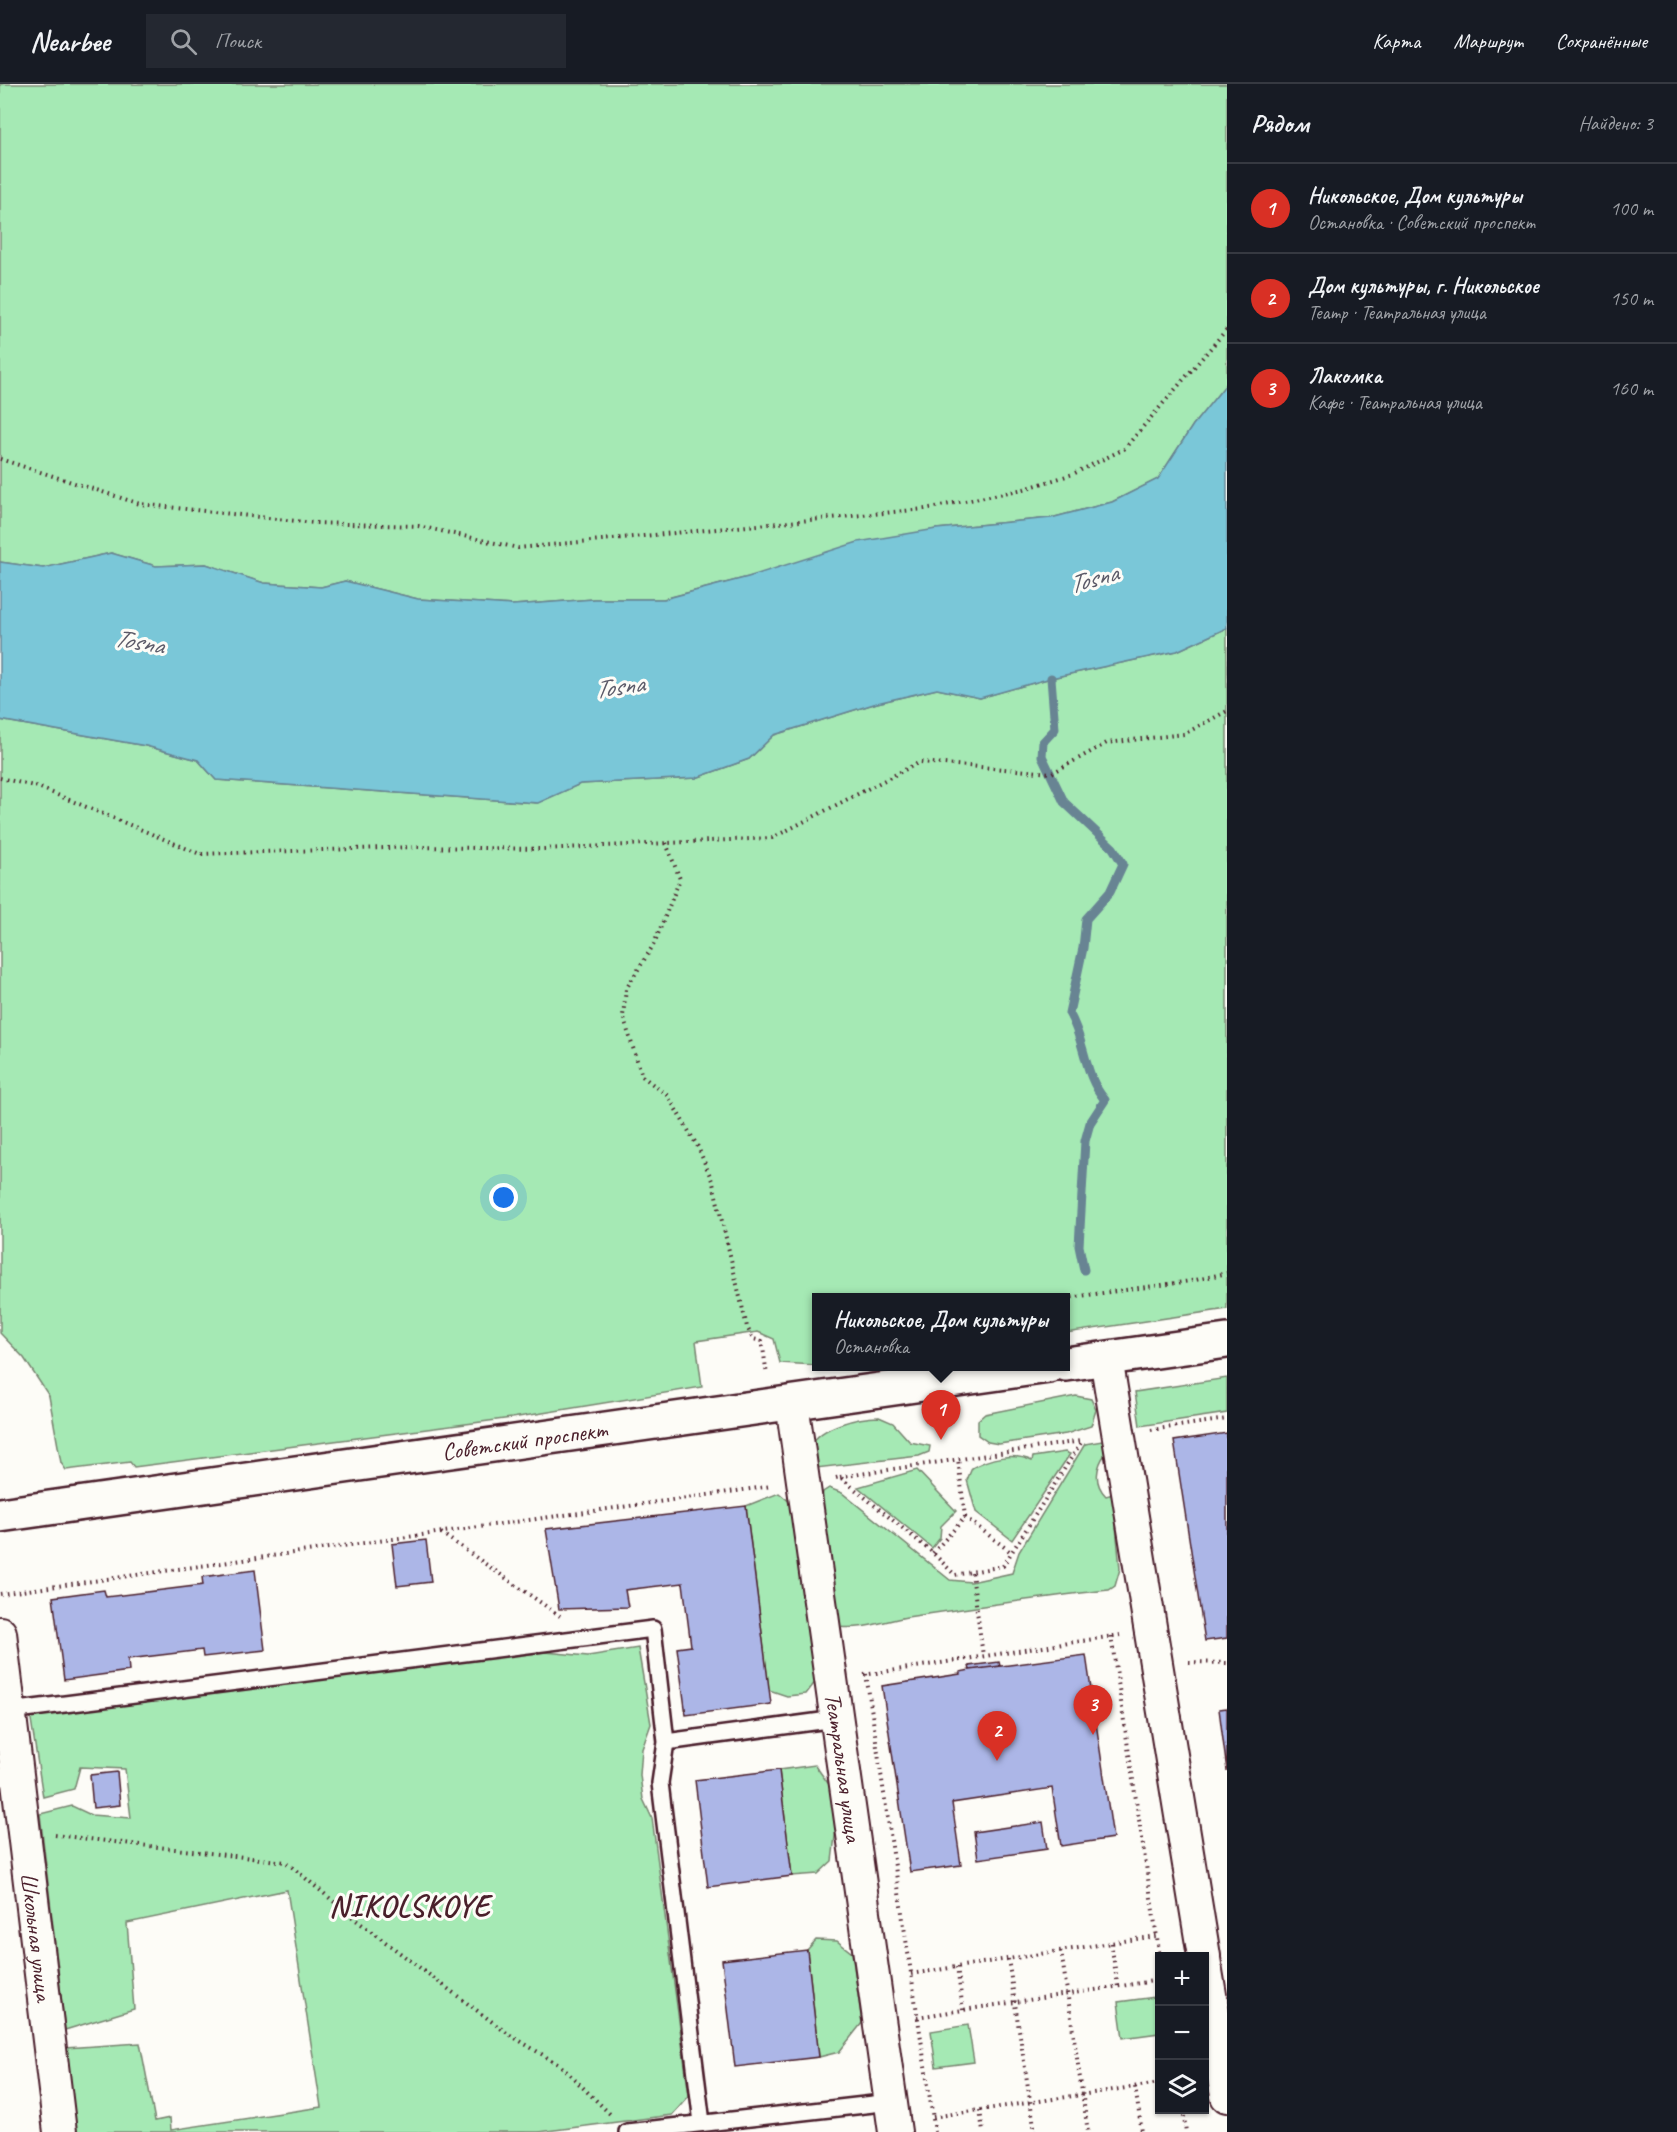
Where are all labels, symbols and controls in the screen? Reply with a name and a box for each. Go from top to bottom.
search box [146,14,566,68]
text: Nearbee [30,24,110,59]
icon: search [167,25,200,58]
text: Поиск [215,27,261,55]
text: Карта [1372,28,1421,54]
text: Маршрут [1454,28,1523,54]
text: Сохранённые [1556,28,1647,54]
text: Рядом [1251,107,1309,140]
text: Найдено: 3 [1578,111,1653,136]
text: Никольское, Дом культуры [1308,182,1522,210]
text: 1 [1266,196,1275,221]
text: 100 m [1610,196,1653,221]
text: Остановка · Советский проспект [1308,210,1535,235]
text: Дом культуры, г. Никольское [1308,272,1538,300]
text: 2 [1266,286,1275,311]
text: 150 m [1610,286,1653,311]
text: Театр · Театральная улица [1308,300,1486,325]
text: Лакомка [1308,362,1382,390]
text: 3 [1266,376,1275,401]
text: 160 m [1610,376,1653,401]
text: Кафе · Театральная улица [1308,390,1482,415]
water label: Tosna [1065,555,1124,601]
water label: Tosna [112,621,169,663]
water label: Tosna [592,666,649,706]
your location [489,1183,518,1212]
popup [812,1293,1070,1371]
text: Никольское, Дом культуры [834,1306,1048,1334]
text: Остановка [834,1334,909,1359]
pin: 1 [922,1390,960,1440]
street label: Советский проспект [440,1414,610,1467]
pin: 3 [1074,1686,1112,1735]
street label: Театральная улица [818,1691,869,1845]
pin: 2 [978,1712,1016,1761]
street label: Школьная улица [14,1871,59,2005]
district label: NIKOLSKOYE [329,1887,493,1925]
map controls [1155,1952,1209,2114]
button: + [1155,1952,1209,2006]
button: − [1155,2006,1209,2060]
button: layers [1155,2060,1209,2114]

